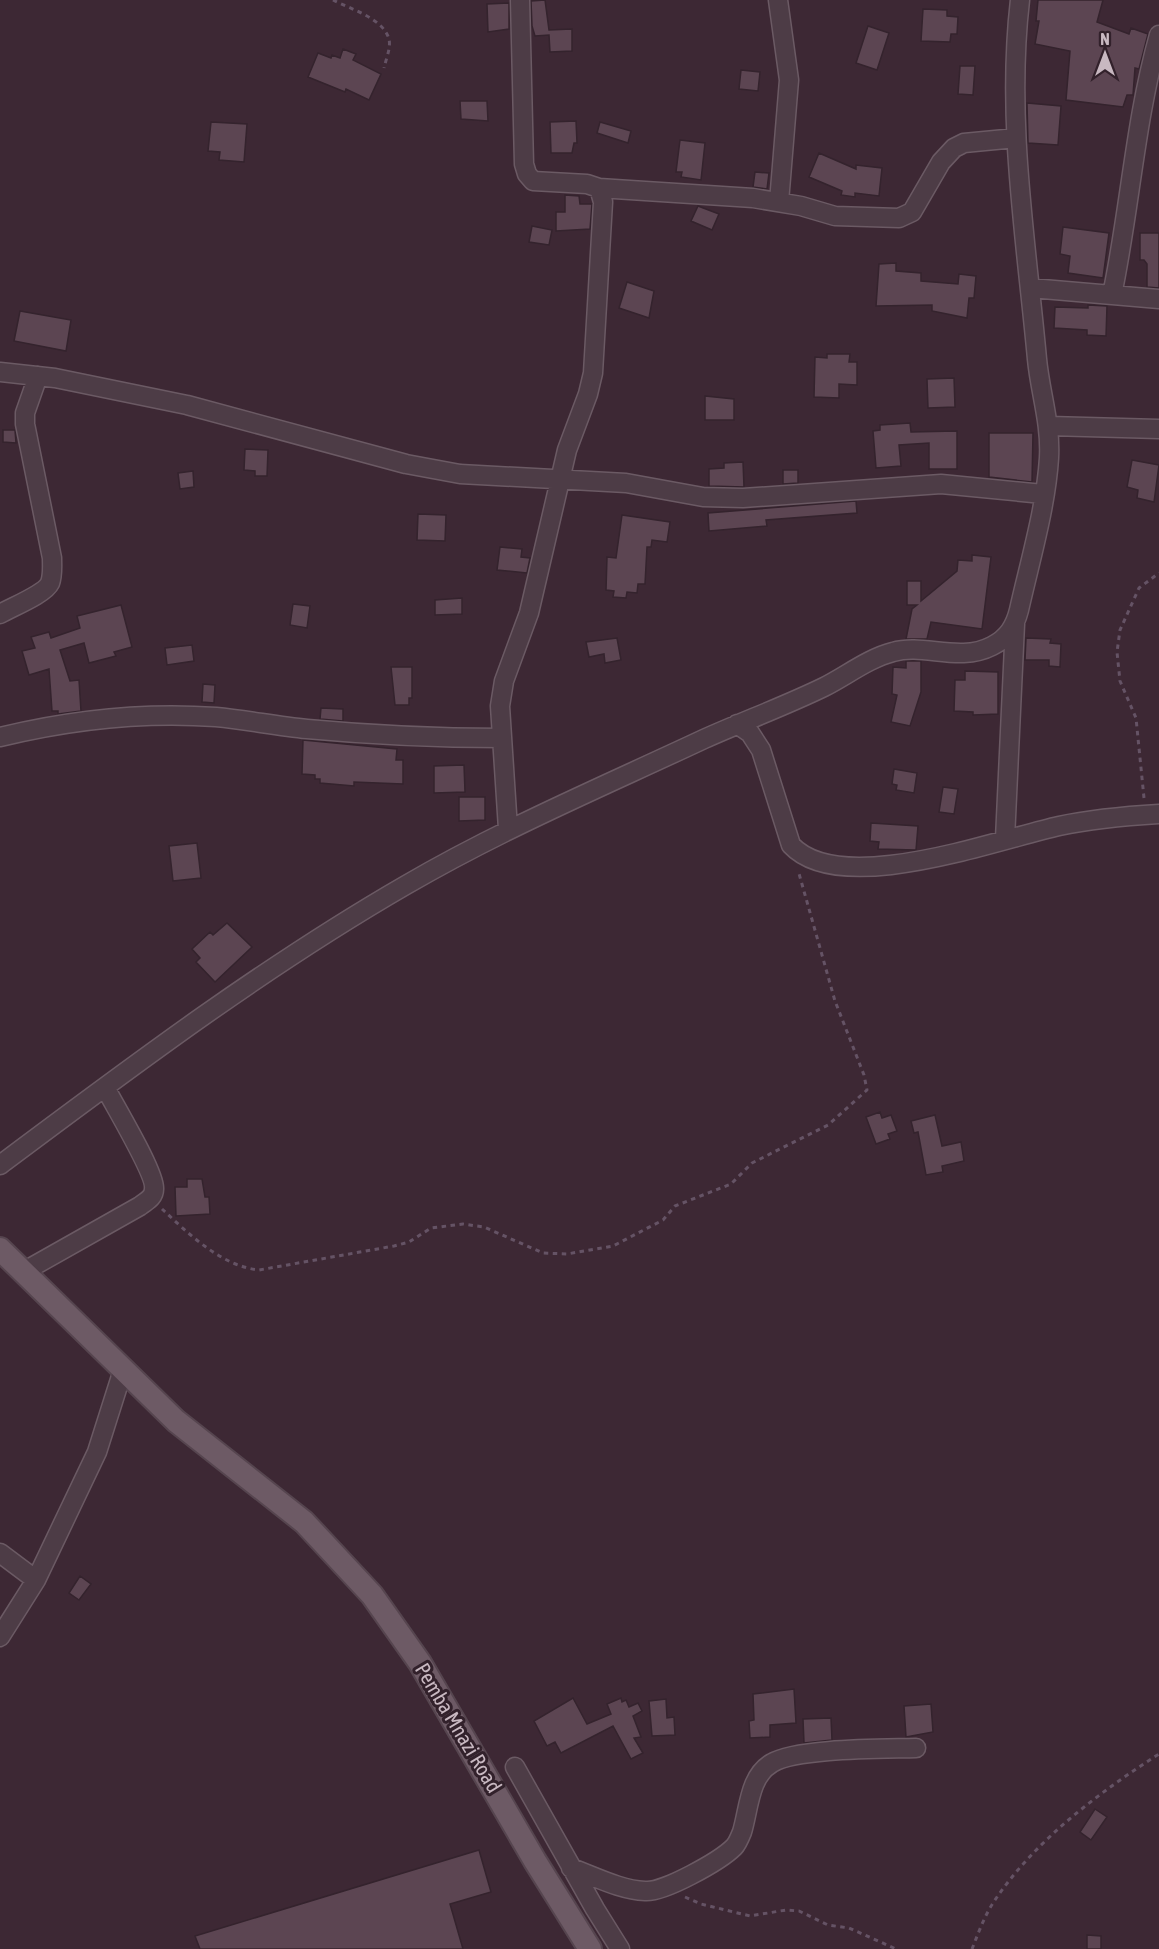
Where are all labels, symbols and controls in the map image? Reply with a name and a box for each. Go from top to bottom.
north arrow [1075,24,1135,84]
text: N [1100,30,1110,48]
street label: Pemba Mnazi Road [411,1658,507,1797]

